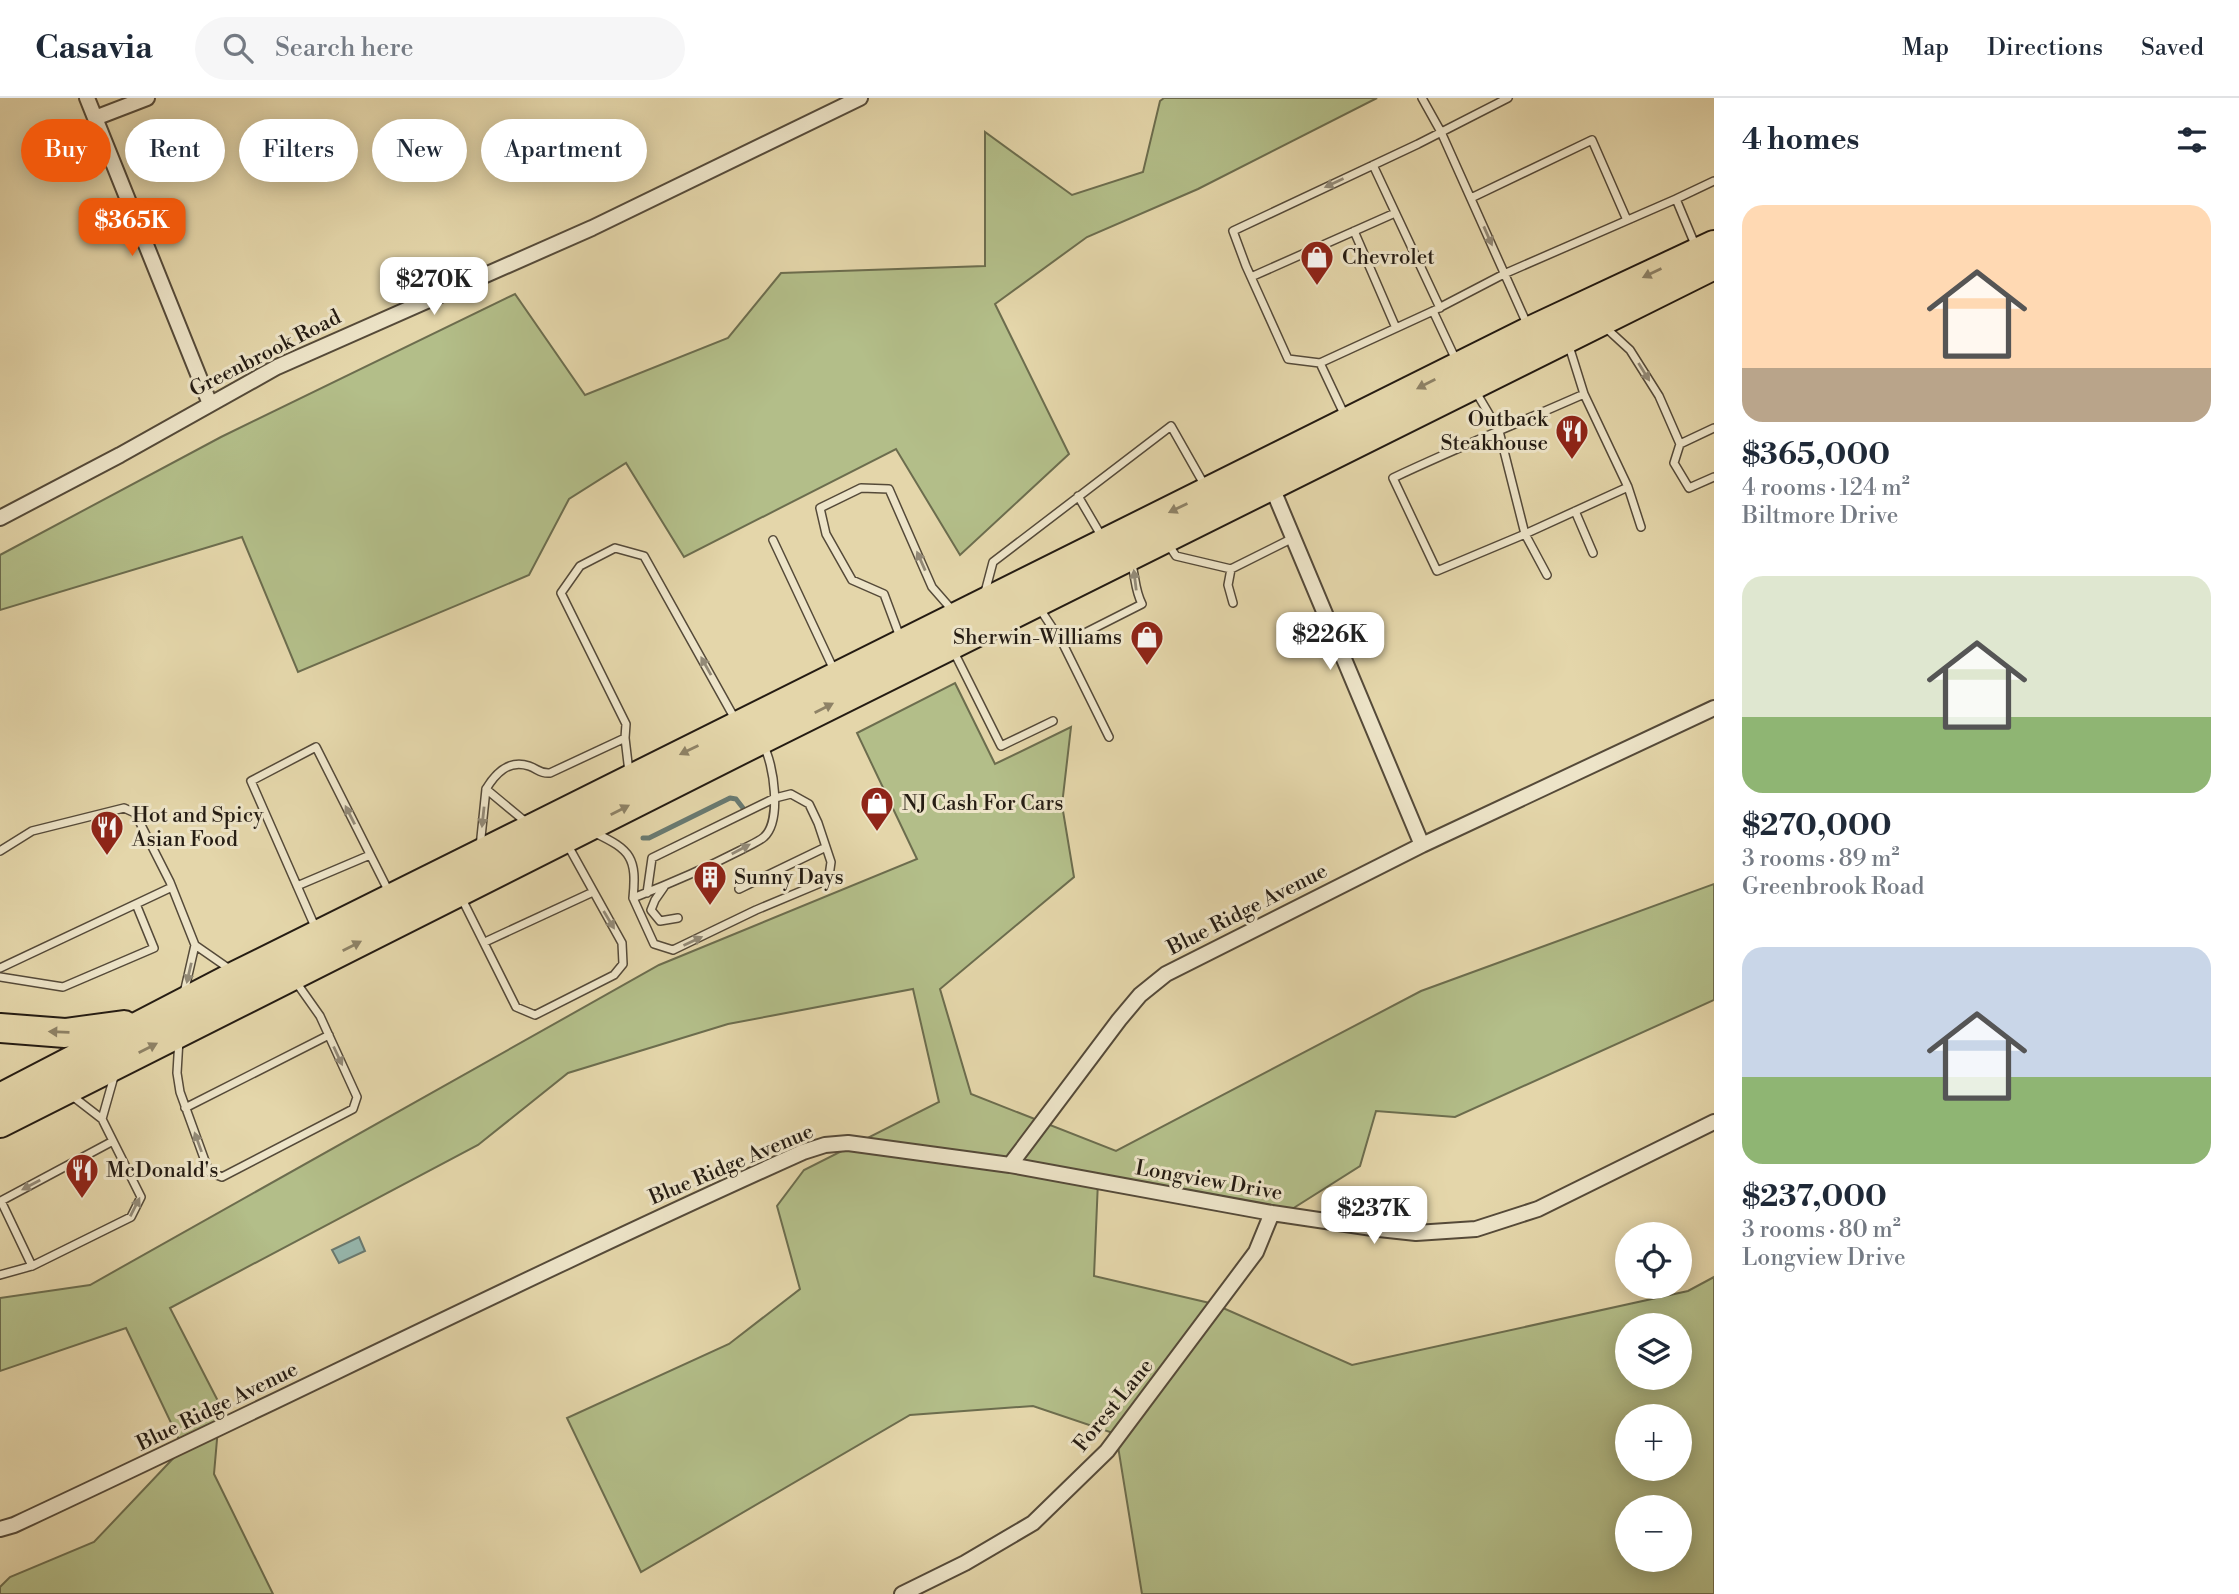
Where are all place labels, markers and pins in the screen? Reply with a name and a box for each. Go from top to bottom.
pin: $365K [83,198,181,258]
shop icon: Chevrolet [1298,238,1336,287]
place label: Chevrolet [1342,245,1435,271]
pin: $270K [385,258,483,317]
place label: Outback Steakhouse [1440,407,1549,457]
restaurant icon: Outback Steakhouse [1553,412,1591,461]
pin: $226K [1281,612,1379,672]
shop icon: Sherwin-Williams [1128,618,1166,667]
place label: Sherwin-Williams [953,625,1122,651]
shop icon: NJ Cash For Cars [858,784,896,833]
place label: NJ Cash For Cars [902,791,1064,817]
place label: Hot and Spicy Asian Food [131,803,264,853]
restaurant icon: Hot and Spicy Asian Food [88,808,126,857]
building icon: Sunny Days [691,858,729,907]
place label: Sunny Days [734,865,844,891]
restaurant icon: McDonald's [63,1151,101,1200]
place label: McDonald's [106,1158,218,1184]
pin: $237K [1325,1186,1423,1246]

